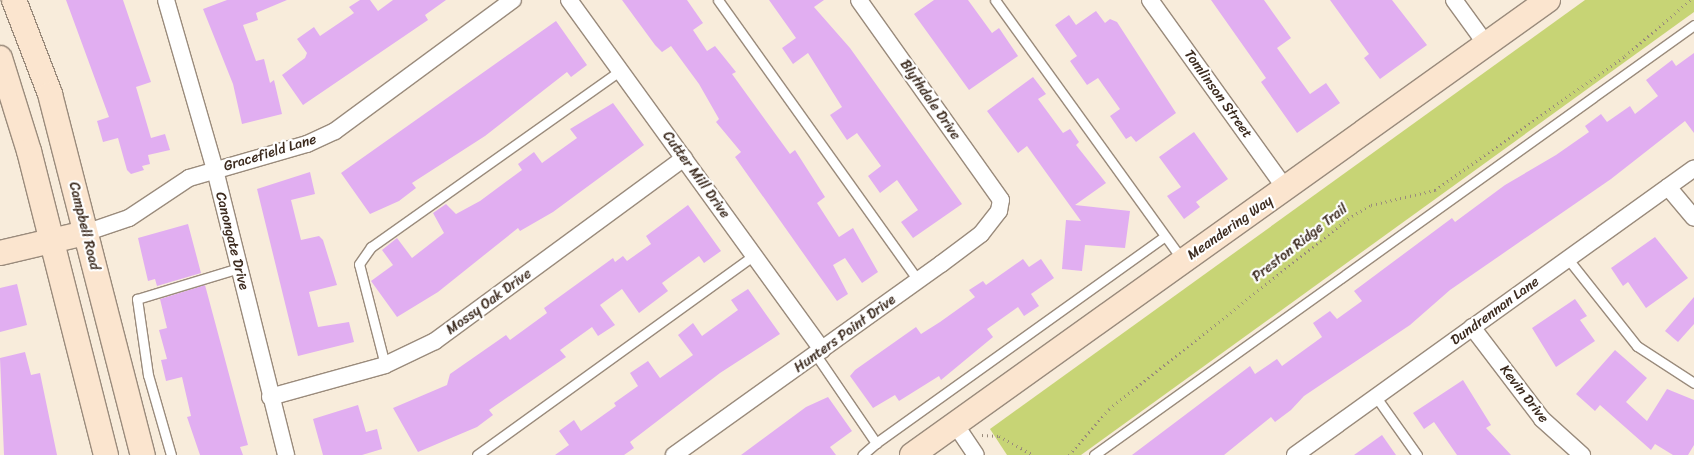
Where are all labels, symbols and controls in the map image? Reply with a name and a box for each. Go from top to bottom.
street label: Tomlinson Street [1180,47,1256,141]
street label: Blythdale Drive [896,57,964,143]
street label: Cutter Mill Drive [659,128,733,222]
street label: Gracefield Lane [222,131,318,175]
street label: Campbell Road [65,180,103,272]
street label: Canongate Drive [212,190,252,292]
street label: Meandering Way [1184,192,1276,264]
street label: Preston Ridge Trail [1249,200,1351,286]
street label: Mossy Oak Drive [443,265,535,339]
street label: Dundrennan Lane [1447,273,1543,349]
street label: Hunters Point Drive [790,291,900,377]
street label: Kevin Drive [1496,362,1552,426]

